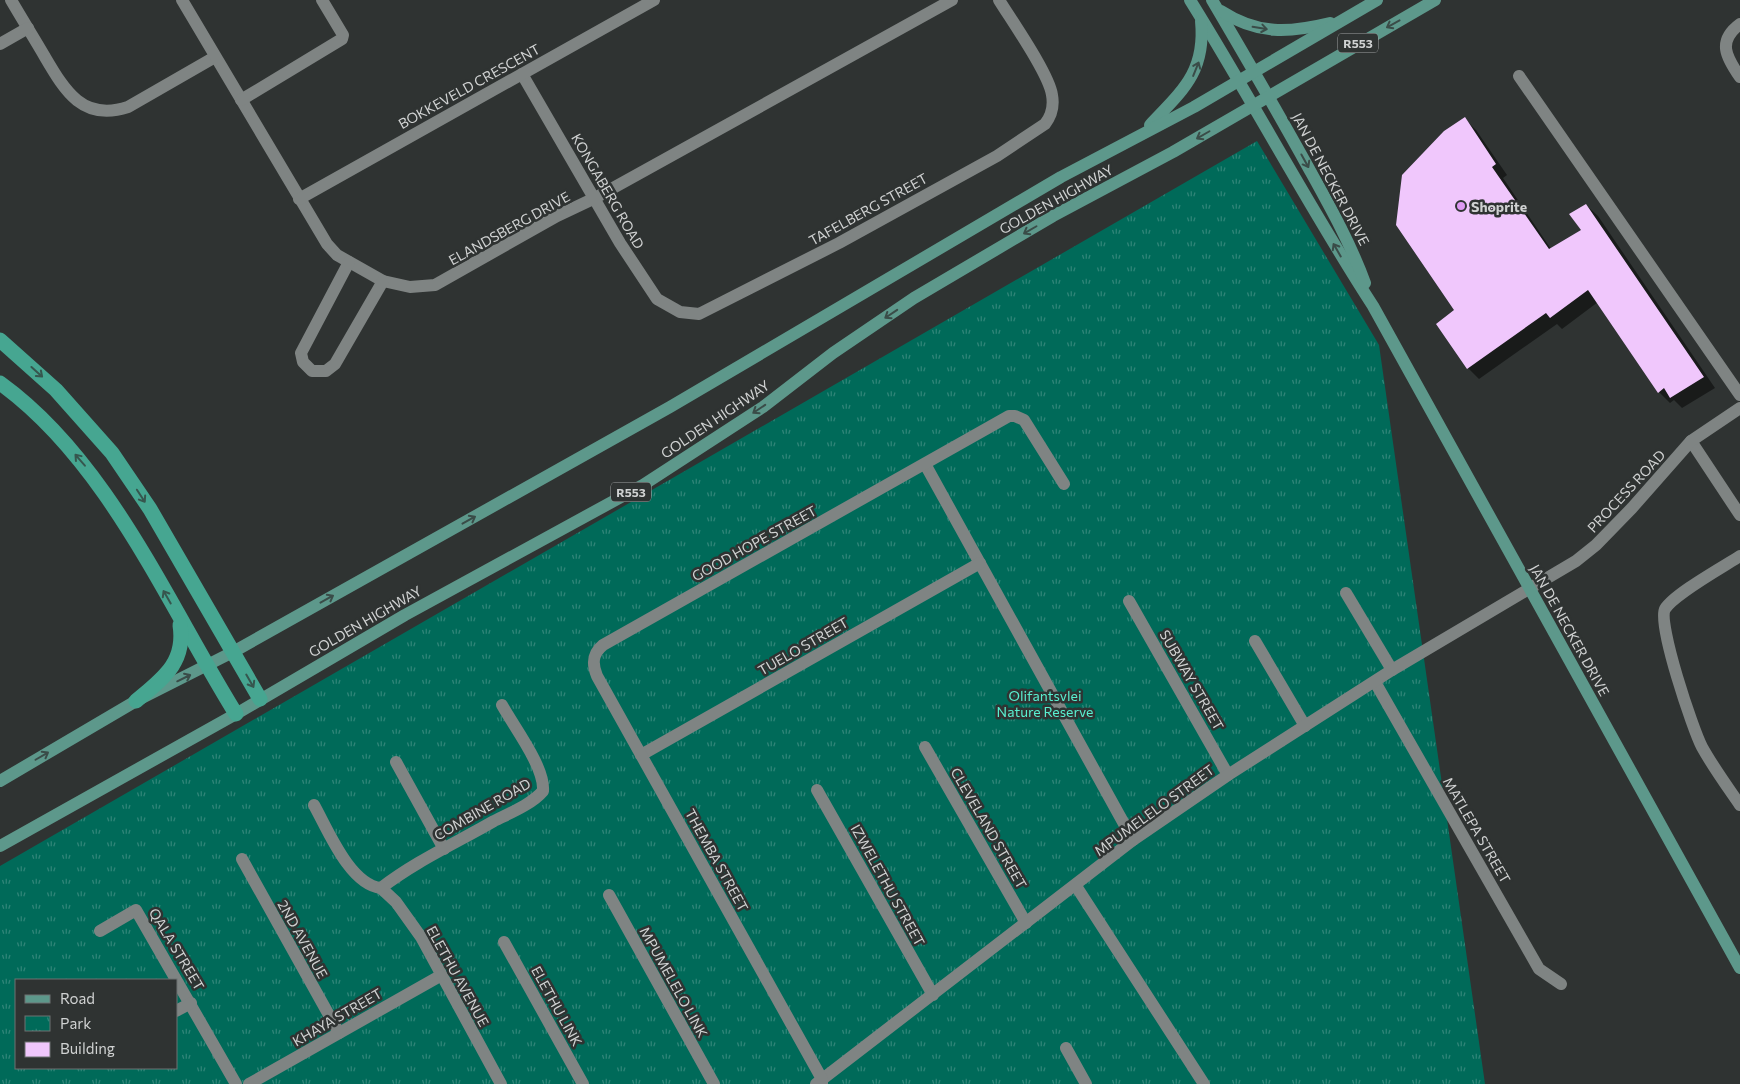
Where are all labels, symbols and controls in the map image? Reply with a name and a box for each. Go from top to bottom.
one-way arrow [1385,19,1400,29]
one-way arrow [1252,24,1268,34]
road number: R553 [1338,34,1378,52]
street label: BOKKEVELD CRESCENT [395,40,543,132]
one-way arrow [1191,62,1201,77]
street label: JAN DE NECKER DRIVE [1289,110,1373,248]
street label: KONGABERG ROAD [568,130,648,252]
one-way arrow [1196,130,1210,140]
one-way arrow [1300,153,1310,168]
street label: GOLDEN HIGHWAY [996,161,1116,237]
street label: TAFELBERG STREET [806,169,930,249]
street label: ELANDSBERG DRIVE [445,188,573,268]
place label: Shoprite [1471,198,1527,215]
marker: Shoprite [1455,200,1467,212]
one-way arrow [1023,225,1037,235]
one-way arrow [1332,243,1342,257]
one-way arrow [884,309,898,319]
one-way arrow [30,366,43,378]
street label: GOLDEN HIGHWAY [657,376,773,462]
one-way arrow [752,404,766,414]
street label: PROCESS ROAD [1583,446,1669,536]
one-way arrow [74,454,85,467]
road number: R553 [611,482,651,502]
one-way arrow [136,489,146,503]
street label: GOOD HOPE STREET [689,502,819,584]
one-way arrow [461,515,475,525]
street label: JAN DE NECKER DRIVE [1527,561,1613,699]
street label: GOLDEN HIGHWAY [306,582,424,660]
one-way arrow [161,590,171,604]
one-way arrow [319,594,333,604]
street label: TUELO STREET [755,613,851,679]
street label: SUBWAY STREET [1156,627,1228,733]
one-way arrow [177,673,192,683]
one-way arrow [245,674,255,689]
park label: Olifantsvlei Nature Reserve [997,687,1093,720]
one-way arrow [35,751,50,761]
street label: MPUMELELO STREET [1091,761,1217,859]
street label: CLEVELAND STREET [947,764,1031,892]
street label: COMBINE ROAD [431,774,533,844]
street label: MATLEPA STREET [1440,774,1514,886]
street label: THEMBA STREET [682,806,752,914]
street label: IZWELETHU STREET [847,821,929,949]
street label: 2ND AVENUE [274,897,332,981]
street label: QALA STREET [146,905,208,993]
street label: ELETHU AVENUE [423,923,493,1029]
street label: MPUMELELO LINK [636,924,712,1040]
street label: ELETHU LINK [528,963,586,1049]
legend [15,979,178,1069]
street label: KHAYA STREET [289,984,385,1049]
text: Road [60,989,95,1007]
text: Park [60,1014,91,1032]
text: Building [60,1039,115,1057]

